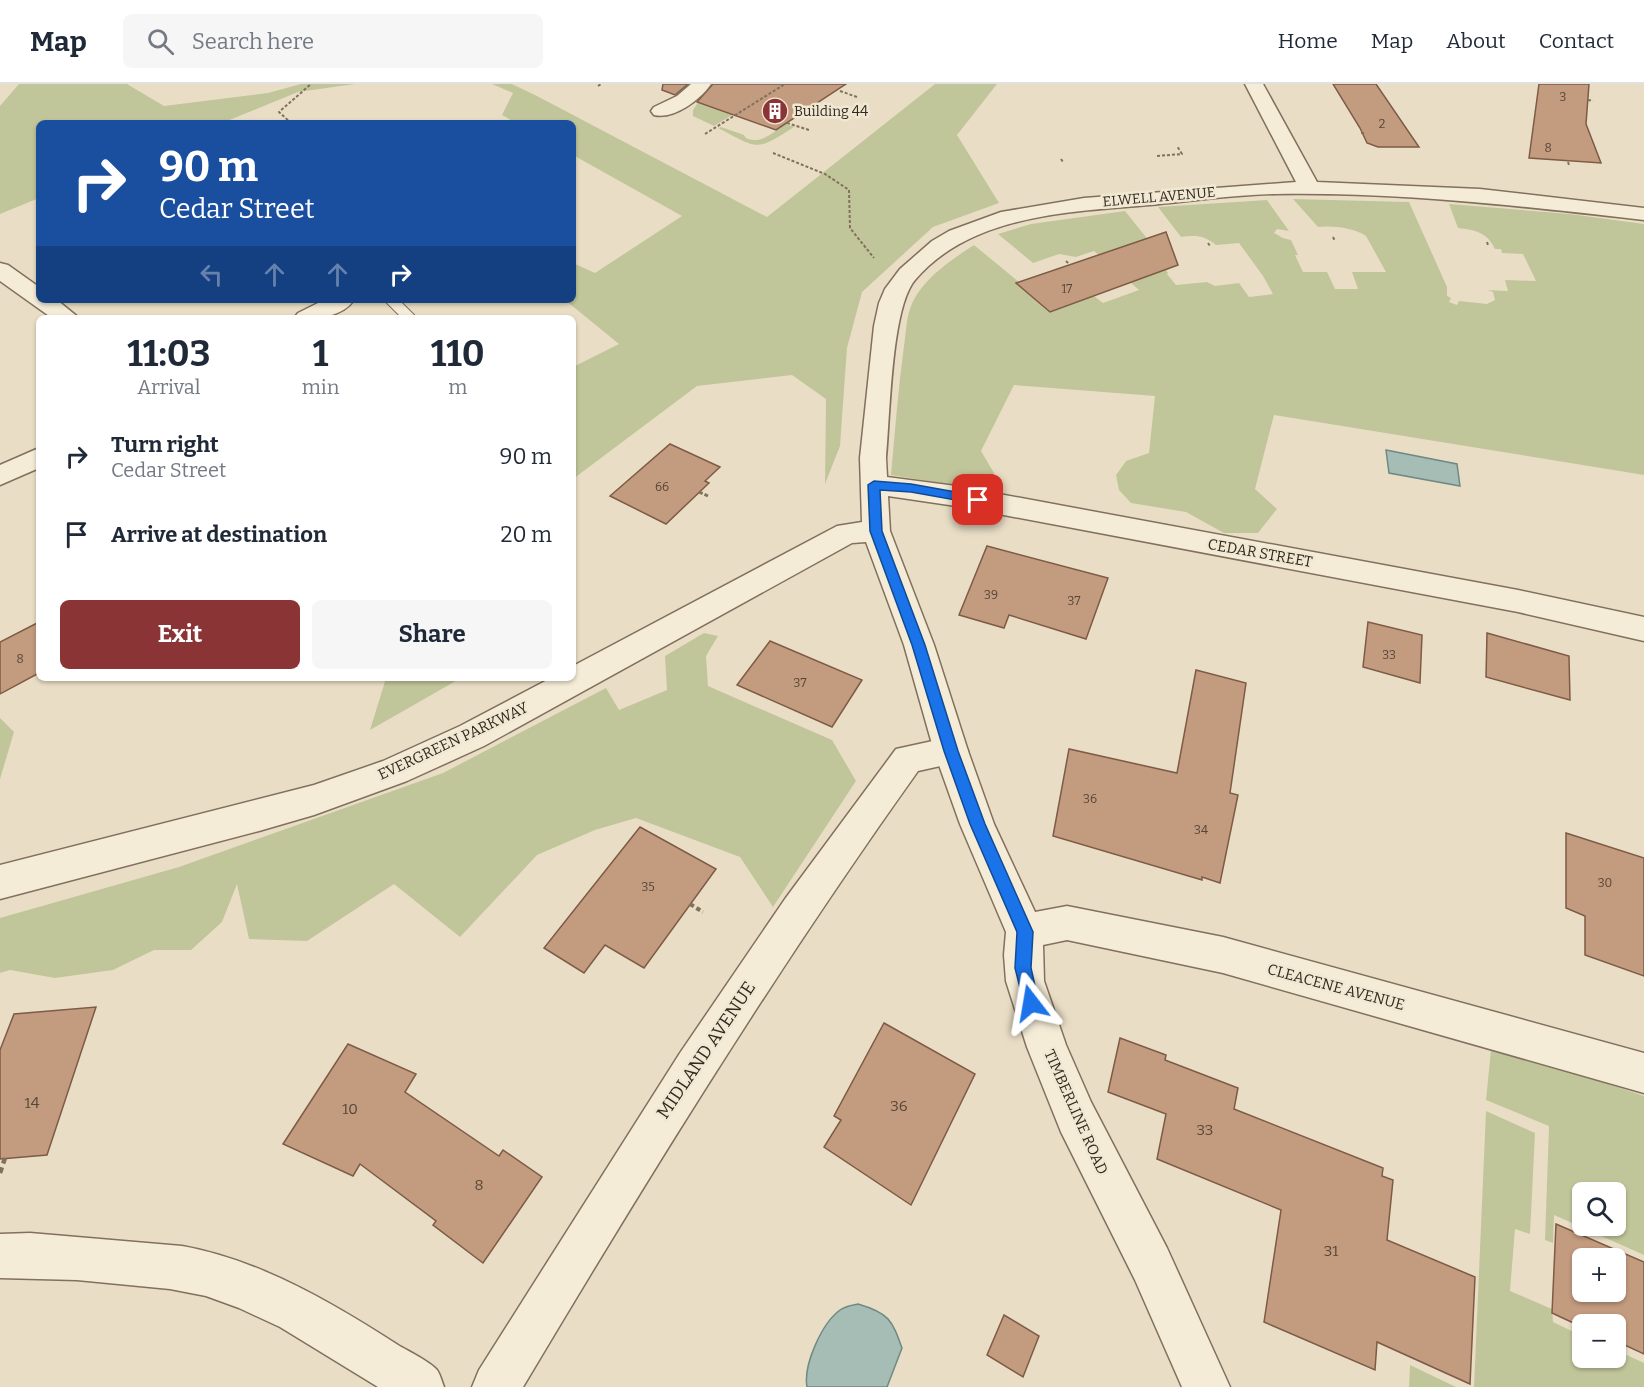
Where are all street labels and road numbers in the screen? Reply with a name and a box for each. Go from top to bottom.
street label: ELWELL AVENUE [1102,184,1216,210]
street label: CEDAR STREET [1206,535,1314,571]
street label: EVERGREEN PARKWAY [375,698,531,784]
street label: CLEACENE AVENUE [1265,960,1407,1014]
street label: MIDLAND AVENUE [652,977,760,1123]
street label: TIMBERLINE ROAD [1040,1047,1112,1177]

